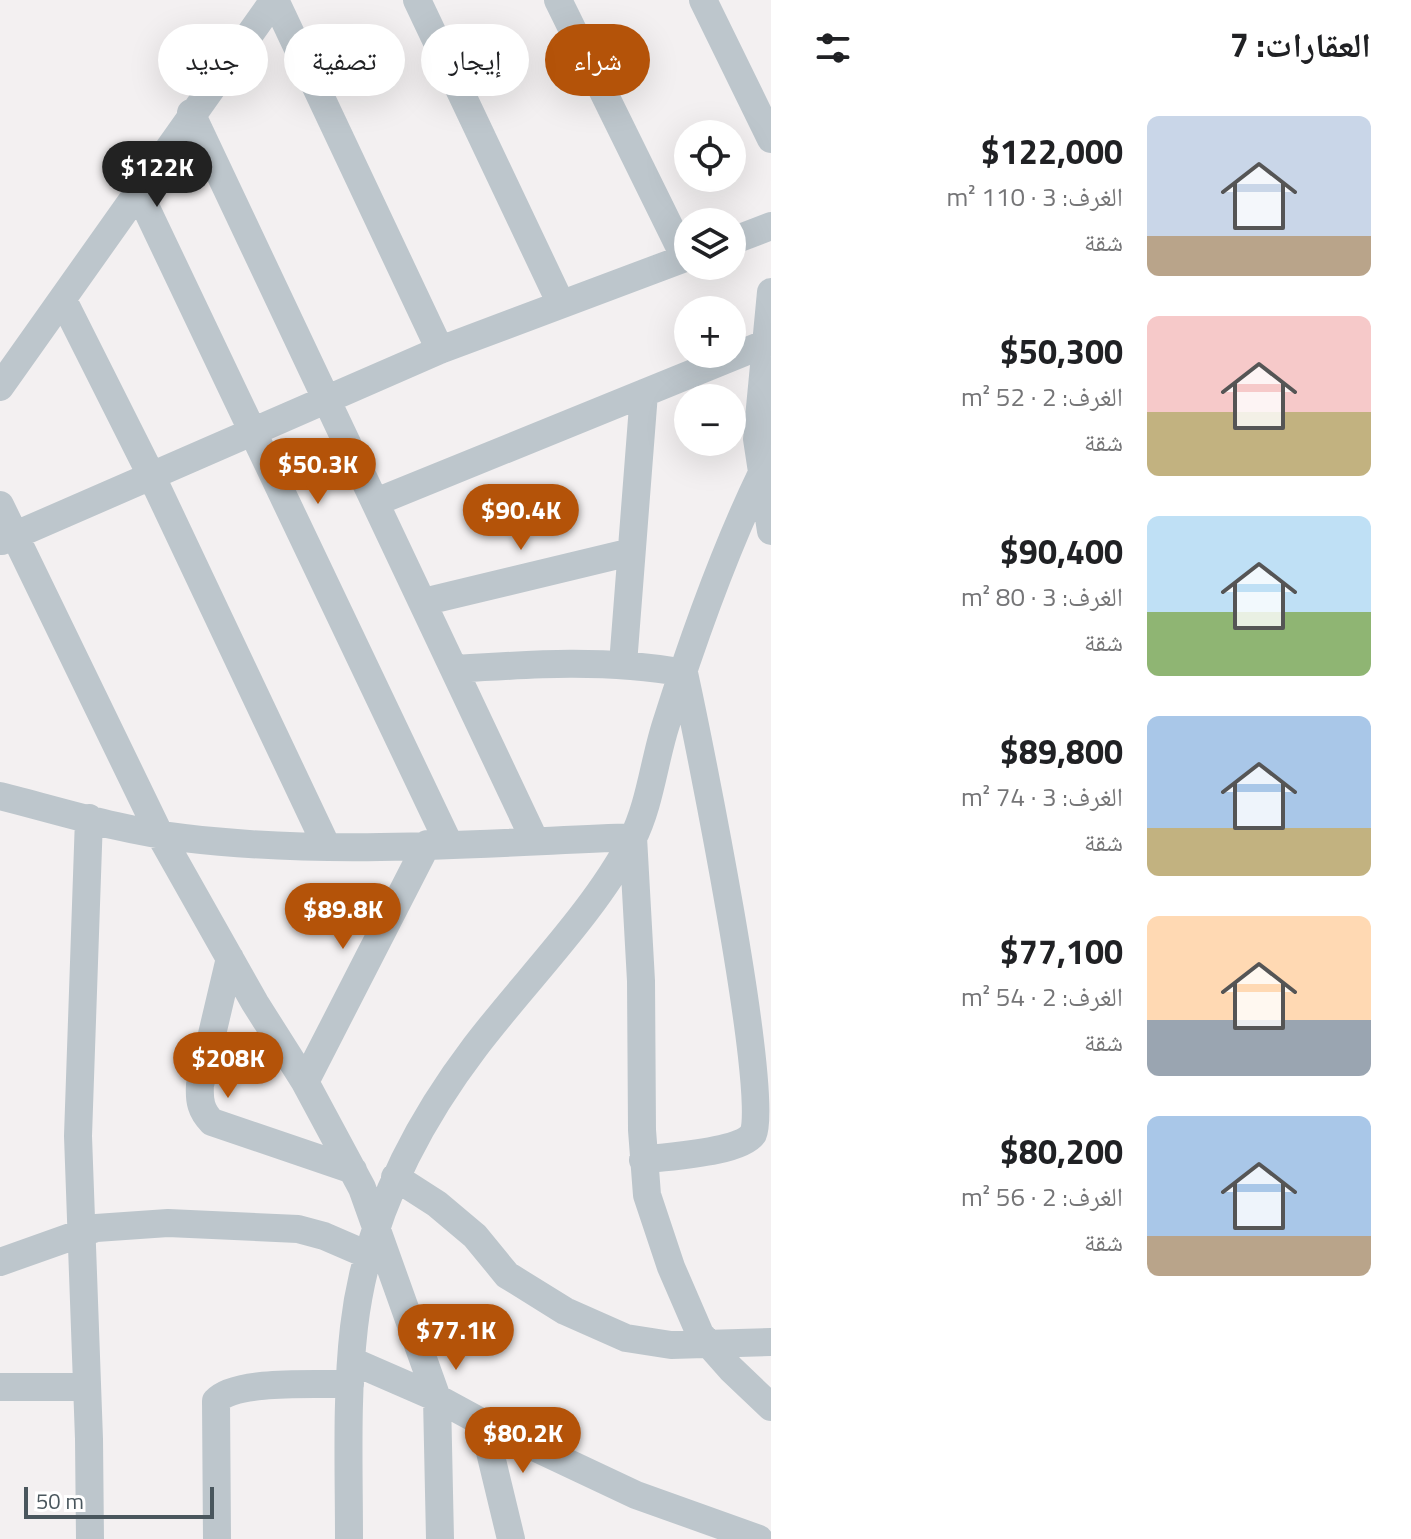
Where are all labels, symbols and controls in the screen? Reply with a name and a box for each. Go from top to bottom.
text: العقارات: 7 [1230,18,1371,70]
chip: جديد [158,24,268,96]
chip: تصفية [284,24,405,96]
chip: إيجار [421,24,529,96]
chip: شراء [545,24,650,96]
icon: filters [811,26,855,70]
map controls [674,120,746,456]
button: locate [674,120,746,192]
text: $122,000 [981,125,1123,177]
pin: $122K [101,141,213,209]
text: $122K [120,147,194,186]
icon: home [1211,148,1307,244]
text: الغرف: 3 · 110 m² [947,177,1123,216]
button: layers [674,208,746,280]
text: شقة [1084,222,1123,261]
button: + [674,296,746,368]
text: $50,300 [1000,325,1123,377]
icon: home [1211,348,1307,444]
text: الغرف: 2 · 52 m² [961,377,1123,416]
button: − [674,384,746,456]
text: شقة [1084,422,1123,461]
pin: $50.3K [253,438,383,506]
text: $50.3K [278,444,358,483]
pin: $90.4K [456,484,586,552]
text: $90.4K [481,490,561,529]
text: $90,400 [1000,525,1123,577]
icon: home [1211,548,1307,644]
text: الغرف: 3 · 80 m² [961,577,1123,616]
text: شقة [1084,622,1123,661]
text: $89,800 [1000,725,1123,777]
icon: home [1211,748,1307,844]
text: الغرف: 3 · 74 m² [961,777,1123,816]
text: شقة [1084,822,1123,861]
pin: $89.8K [278,883,408,951]
text: $89.8K [303,889,383,928]
text: $77,100 [1000,925,1123,977]
icon: home [1211,948,1307,1044]
text: الغرف: 2 · 54 m² [961,977,1123,1016]
text: شقة [1084,1022,1123,1061]
pin: $208K [172,1032,284,1100]
text: $208K [191,1038,265,1077]
text: $80,200 [1000,1125,1123,1177]
icon: home [1211,1148,1307,1244]
text: الغرف: 2 · 56 m² [961,1177,1123,1216]
text: شقة [1084,1222,1123,1261]
pin: $77.1K [391,1304,521,1372]
text: $77.1K [416,1310,496,1349]
pin: $80.2K [458,1407,588,1475]
text: $80.2K [483,1413,563,1452]
scale bar [24,1483,214,1519]
text: 50 m [36,1484,84,1518]

